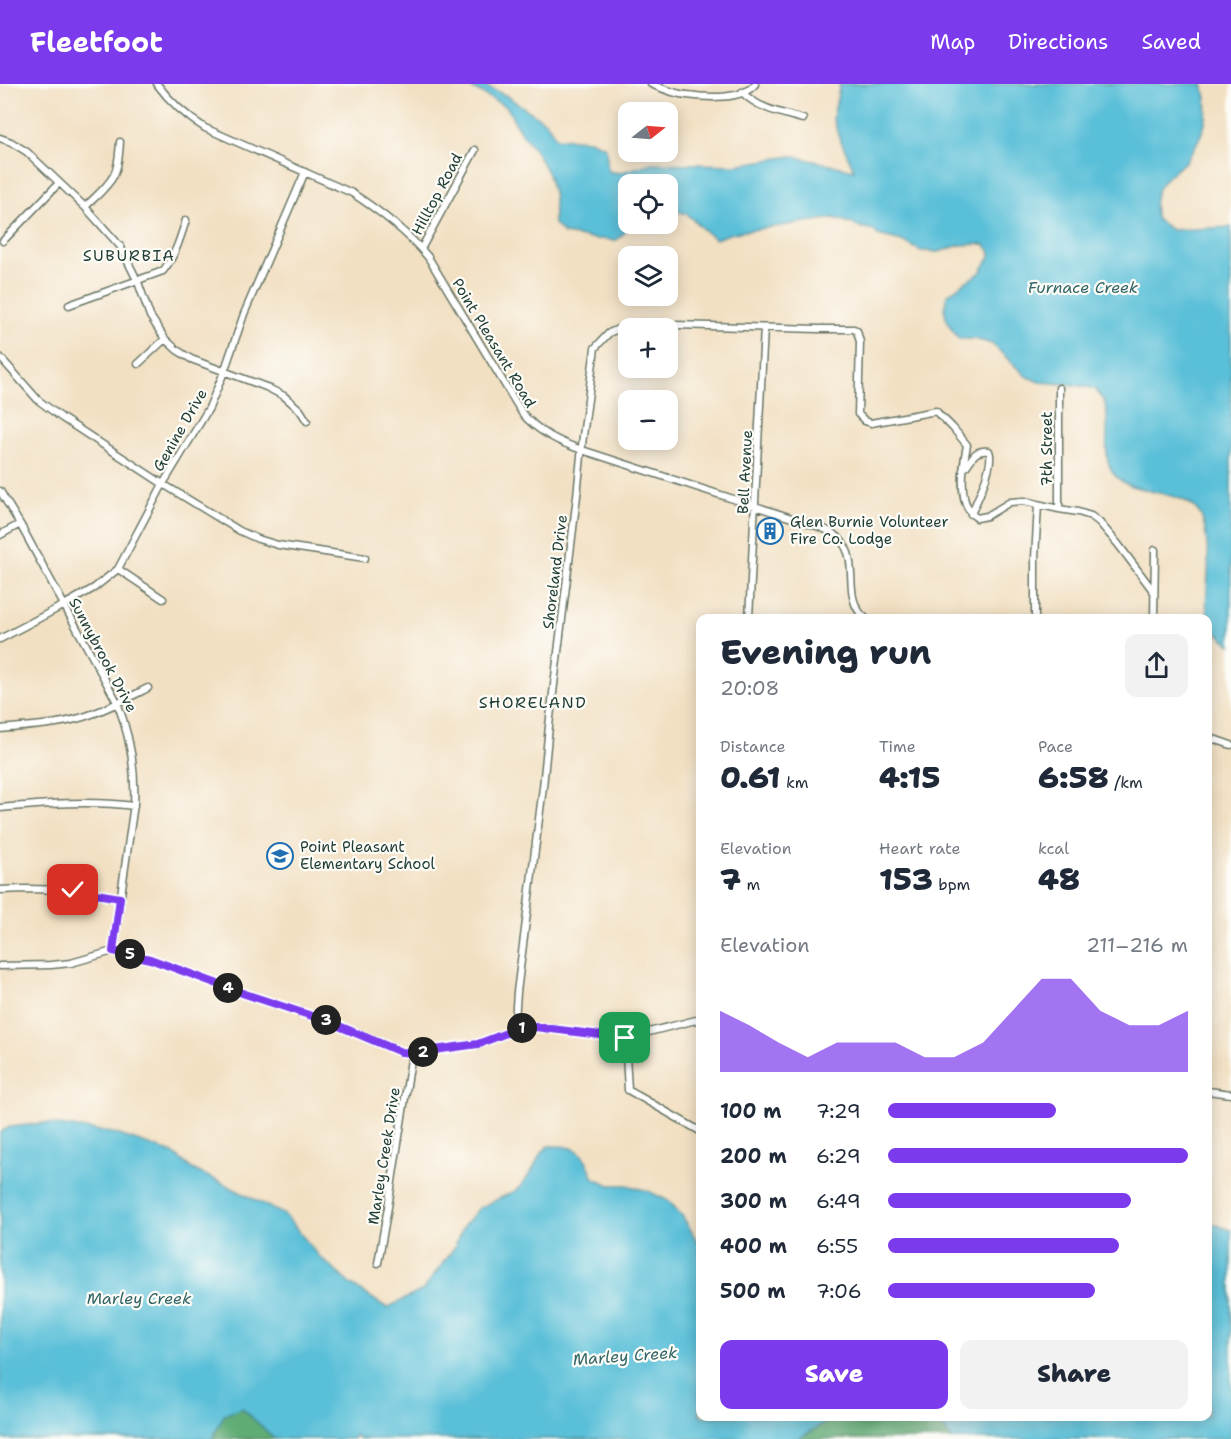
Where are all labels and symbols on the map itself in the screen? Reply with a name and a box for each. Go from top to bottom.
north arrow [618,102,678,162]
street label: Hilltop Road [407,149,467,238]
district label: SUBURBIA [83,245,175,266]
street label: Point Pleasant Road [447,275,541,412]
water label: Furnace Creek [1028,277,1138,298]
street label: Genine Drive [148,385,212,475]
street label: 7th Street [1037,411,1057,487]
street label: Bell Avenue [733,429,757,515]
place label: Glen Burnie Volunteer Fire Co. Lodge [790,512,949,549]
street label: Shoreland Drive [538,514,572,630]
building icon: Glen Burnie Volunteer Fire Co. Lodge [755,516,785,546]
street label: Sunnybrook Drive [64,594,142,716]
district label: SHORELAND [479,692,587,713]
place label: Point Pleasant Elementary School [300,837,436,874]
school or university icon: Point Pleasant Elementary School [265,841,295,871]
pin [47,864,98,915]
pin: 5 [115,939,145,969]
pin: 4 [213,973,243,1003]
pin: 3 [311,1005,341,1035]
pin [599,1012,650,1063]
pin: 1 [507,1013,537,1043]
pin: 2 [408,1037,438,1067]
street label: Marley Creek Drive [363,1086,405,1226]
water label: Marley Creek [87,1288,191,1309]
water label: Marley Creek [572,1342,678,1370]

